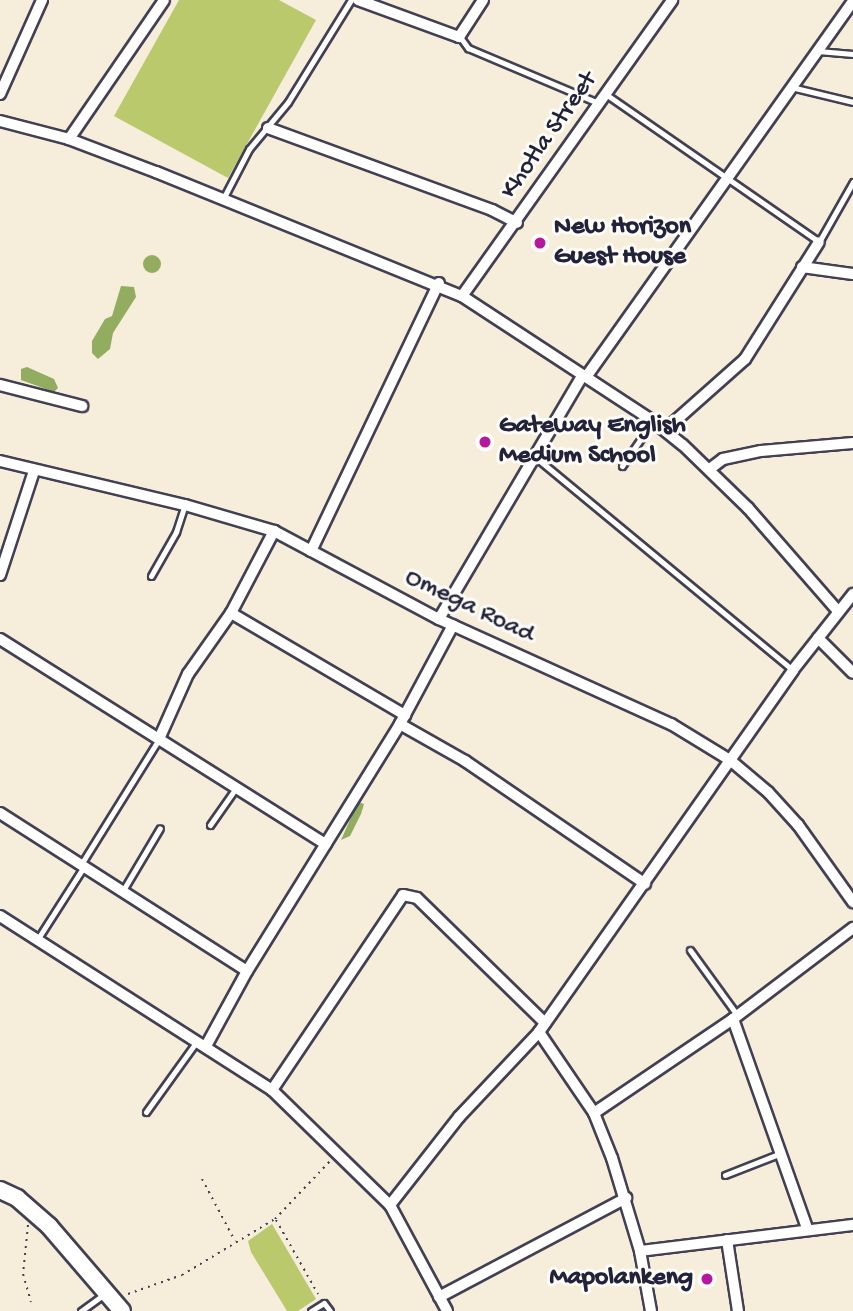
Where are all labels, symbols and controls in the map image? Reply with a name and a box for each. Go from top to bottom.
street label: Khotla Street [495,66,605,206]
place label: New Horizon Guest House [554,212,691,274]
marker: New Horizon Guest House [532,235,548,251]
place label: Gateway English Medium School [499,411,686,472]
marker: Gateway English Medium School [477,434,493,450]
street label: Omega Road [399,562,539,652]
place label: Mapolankeng [550,1263,693,1295]
marker: Mapolankeng [699,1271,715,1287]

